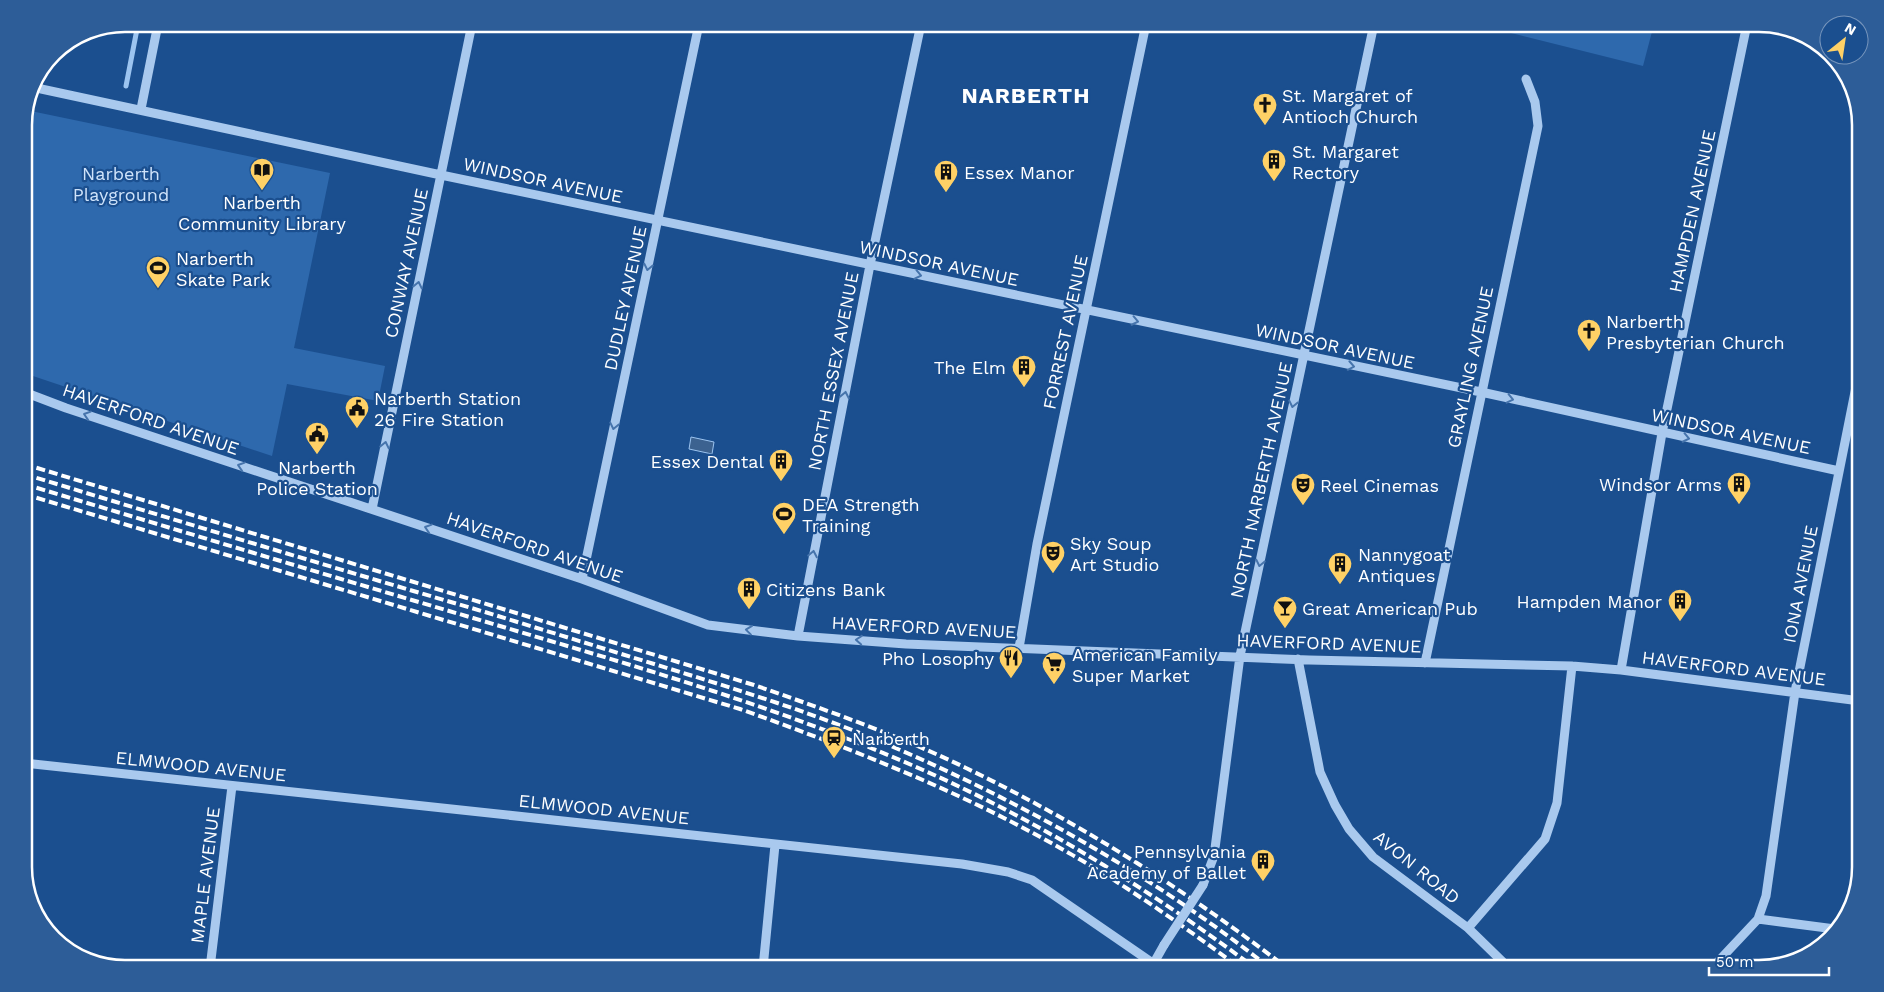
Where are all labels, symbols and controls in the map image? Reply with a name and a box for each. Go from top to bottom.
north arrow [1819,15,1869,65]
text: N [1842,19,1859,38]
district label: NARBERTH [962,83,1090,108]
place label: St. Margaret of Antioch Church [1282,85,1418,127]
church icon: St. Margaret of Antioch Church [1252,92,1278,126]
street label: HAMPDEN AVENUE [1664,128,1720,294]
place label: St. Margaret Rectory [1292,141,1399,183]
building icon: St. Margaret Rectory [1261,148,1287,182]
street label: WINDSOR AVENUE [461,153,625,207]
library icon: Narberth Community Library [249,157,275,191]
building icon: Essex Manor [933,159,959,193]
place label: Essex Manor [964,162,1075,183]
park label: Narberth Playground [73,163,169,205]
street label: CONWAY AVENUE [380,186,432,340]
place label: Narberth Community Library [178,192,347,234]
street label: DUDLEY AVENUE [599,224,651,372]
street label: WINDSOR AVENUE [857,236,1021,290]
place label: Narberth Skate Park [176,248,270,290]
street label: FORREST AVENUE [1038,253,1092,411]
sports icon: Narberth Skate Park [145,255,171,289]
one-way arrow [643,263,654,272]
one-way arrow [914,269,922,280]
street label: NORTH ESSEX AVENUE [803,270,863,472]
one-way arrow [413,281,423,290]
street label: GRAYLING AVENUE [1443,284,1497,450]
place label: Narberth Presbyterian Church [1606,311,1785,353]
one-way arrow [1130,315,1139,326]
church icon: Narberth Presbyterian Church [1576,318,1602,352]
street label: WINDSOR AVENUE [1253,319,1417,373]
building icon: The Elm [1011,354,1037,388]
place label: The Elm [934,357,1006,378]
street label: NORTH NARBERTH AVENUE [1226,360,1296,600]
one-way arrow [1347,360,1355,371]
street label: HAVERFORD AVENUE [60,379,242,459]
place label: Narberth Station 26 Fire Station [374,388,521,430]
one-way arrow [839,390,849,399]
one-way arrow [1506,393,1515,404]
public building icon: Narberth Station 26 Fire Station [344,395,370,429]
one-way arrow [1288,400,1299,409]
street label: WINDSOR AVENUE [1649,404,1813,458]
one-way arrow [83,411,91,421]
public building icon: Narberth Police Station [304,421,330,455]
one-way arrow [609,422,620,431]
one-way arrow [1681,432,1690,443]
one-way arrow [380,440,390,449]
building icon: Essex Dental [768,448,794,482]
place label: Essex Dental [651,451,764,472]
place label: Narberth Police Station [256,457,378,499]
one-way arrow [237,462,246,472]
building icon: Windsor Arms [1726,471,1752,505]
theatre icon: Reel Cinemas [1290,472,1316,506]
place label: Windsor Arms [1599,474,1722,495]
place label: Reel Cinemas [1320,475,1439,496]
place label: DEA Strength Training [802,494,920,536]
sports icon: DEA Strength Training [771,501,797,535]
street label: HAVERFORD AVENUE [444,507,626,587]
street label: IONA AVENUE [1778,523,1822,645]
one-way arrow [425,524,433,534]
place label: Sky Soup Art Studio [1070,533,1159,575]
theatre icon: Sky Soup Art Studio [1040,540,1066,574]
place label: Nannygoat Antiques [1358,544,1451,586]
one-way arrow [808,550,818,558]
building icon: Nannygoat Antiques [1327,551,1353,585]
one-way arrow [1255,559,1266,568]
building icon: Citizens Bank [736,576,762,610]
place label: Citizens Bank [766,579,885,600]
building icon: Hampden Manor [1667,588,1693,622]
place label: Hampden Manor [1517,591,1662,612]
bar icon: Great American Pub [1272,595,1298,629]
place label: Great American Pub [1302,598,1478,619]
street label: HAVERFORD AVENUE [831,612,1017,642]
one-way arrow [745,625,753,636]
street label: HAVERFORD AVENUE [1236,629,1422,657]
one-way arrow [855,635,863,646]
place label: American Family Super Market [1072,644,1218,686]
restaurant icon: Pho Losophy [998,645,1024,679]
street label: HAVERFORD AVENUE [1641,646,1827,690]
place label: Pho Losophy [882,648,995,669]
supermarket icon: American Family Super Market [1041,651,1067,685]
station icon: Narberth [821,725,847,759]
place label: Narberth [852,728,930,749]
street label: ELMWOOD AVENUE [115,747,287,785]
street label: ELMWOOD AVENUE [518,790,690,828]
street label: MAPLE AVENUE [186,806,224,944]
street label: AVON ROAD [1370,826,1464,908]
place label: Pennsylvania Academy of Ballet [1087,841,1246,883]
building icon: Pennsylvania Academy of Ballet [1250,848,1276,882]
scale bar [1709,944,1829,976]
text: 50 m [1716,953,1753,971]

